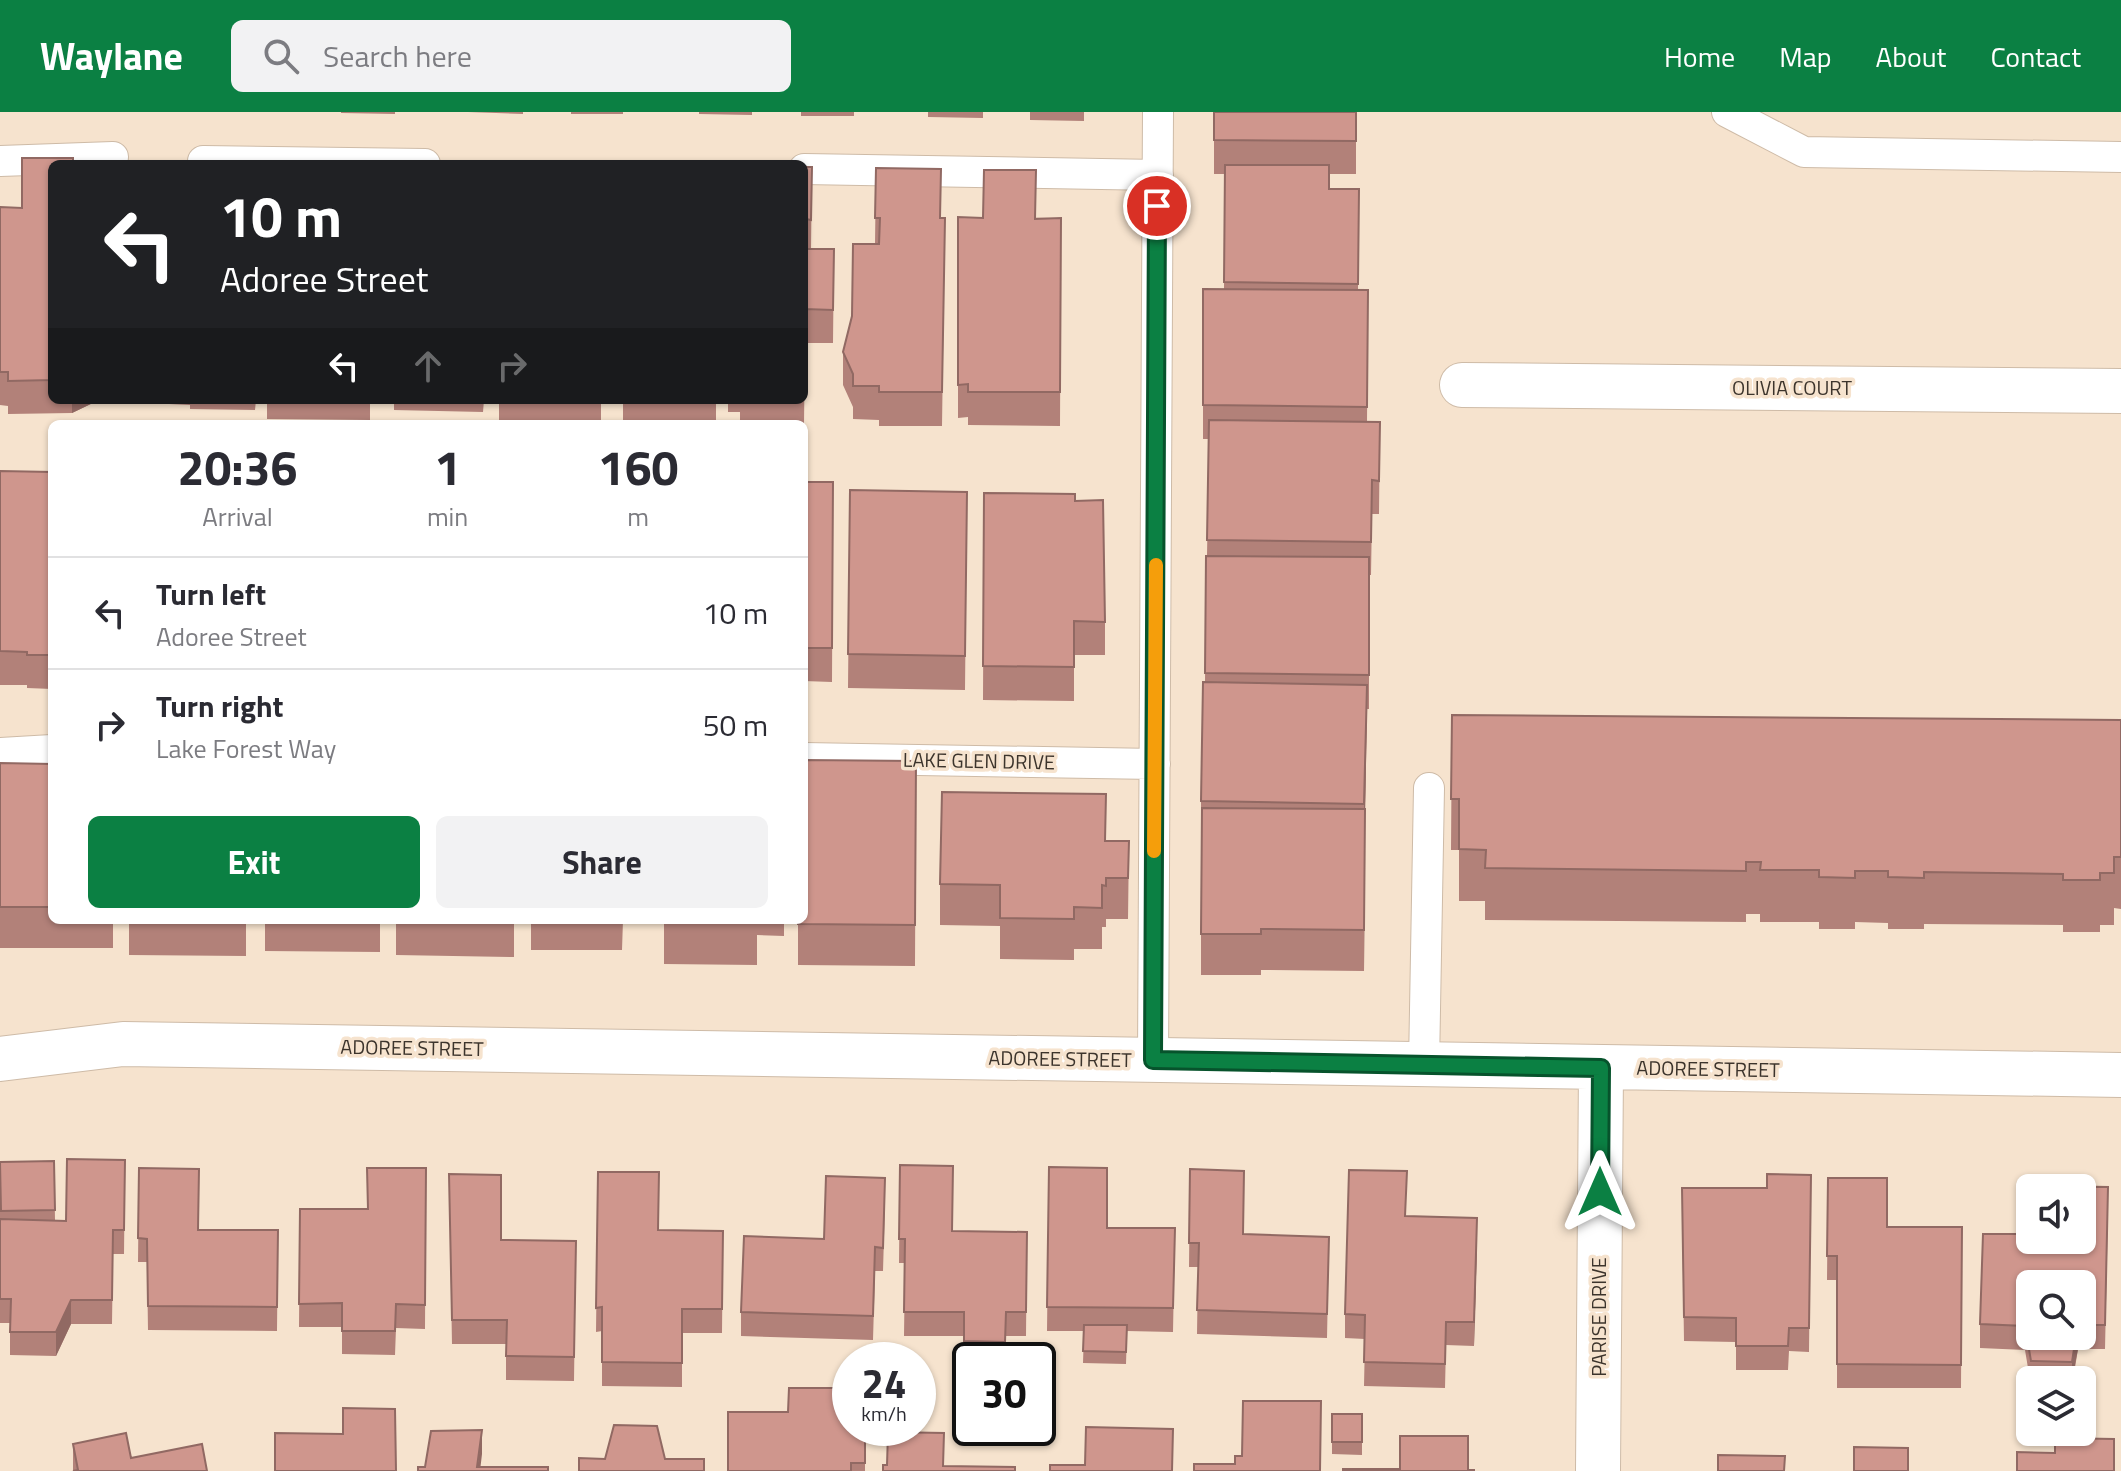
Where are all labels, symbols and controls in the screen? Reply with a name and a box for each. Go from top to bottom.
search box [231,20,791,92]
text: Waylane [40,27,183,85]
text: Search here [323,33,472,79]
icon: search [259,34,303,78]
text: Home [1664,35,1735,78]
text: Map [1779,35,1832,78]
text: About [1876,35,1946,78]
text: Contact [1990,35,2081,78]
pin [1123,172,1191,240]
text: 10 m [220,174,342,259]
icon: arrive [1135,184,1179,228]
icon: left [88,192,192,296]
text: Adoree Street [220,251,428,306]
icon: left [322,344,366,388]
icon: ahead [406,344,450,388]
icon: right [490,344,534,388]
street label: OLIVIA COURT [1732,372,1852,403]
text: 20:36 [178,431,297,504]
text: 1 [434,431,461,504]
text: 160 [598,431,678,504]
text: Arrival [202,497,273,536]
text: min [427,497,468,536]
text: m [627,497,649,536]
text: Turn left [156,571,266,617]
text: 10 m [703,590,768,636]
icon: left [88,591,132,635]
text: Adoree Street [156,617,307,656]
text: Turn right [156,683,284,729]
text: 50 m [703,702,768,748]
icon: right [88,703,132,747]
text: Lake Forest Way [156,729,336,768]
street label: LAKE GLEN DRIVE [903,744,1055,777]
button: Exit [88,816,420,908]
button: Share [436,816,768,908]
street label: ADOREE STREET [340,1031,484,1064]
street label: ADOREE STREET [988,1042,1132,1075]
street label: ADOREE STREET [1636,1052,1780,1085]
position arrow [1558,1150,1642,1234]
map controls [2016,1174,2096,1446]
button: sound [2016,1174,2096,1254]
street label: PARISE DRIVE [1583,1257,1614,1377]
button: search [2016,1270,2096,1350]
speed limit sign: 30 [952,1342,1056,1446]
text: 24 [862,1353,906,1414]
button: layers [2016,1366,2096,1446]
text: km/h [861,1398,907,1429]

